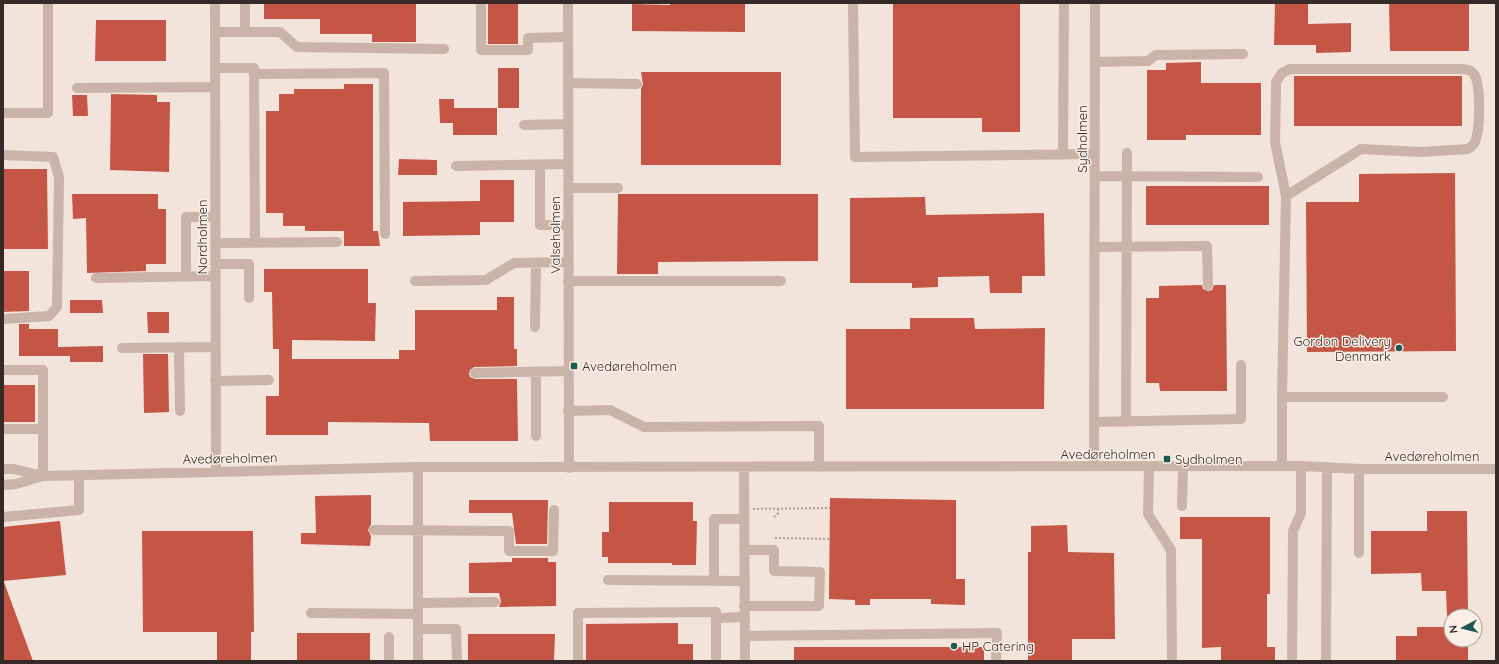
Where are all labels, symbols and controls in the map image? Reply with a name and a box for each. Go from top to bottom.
street label: Sydholmen [1074,105,1090,173]
street label: Valseholmen [547,196,563,274]
street label: Nordholmen [194,200,210,274]
place label: Gordon Delivery Denmark [1293,333,1391,364]
marker: Gordon Delivery Denmark [1394,343,1404,353]
place label: Avedøreholmen [582,358,677,374]
marker: Avedøreholmen [569,361,579,371]
street label: Avedøreholmen [1061,446,1155,462]
street label: Avedøreholmen [1385,448,1479,464]
street label: Avedøreholmen [182,449,278,467]
place label: Sydholmen [1175,451,1242,467]
marker: Sydholmen [1162,454,1172,464]
north arrow [1443,608,1483,648]
text: N [1446,624,1461,634]
place label: HP Catering [962,638,1034,654]
marker: HP Catering [949,641,959,651]

